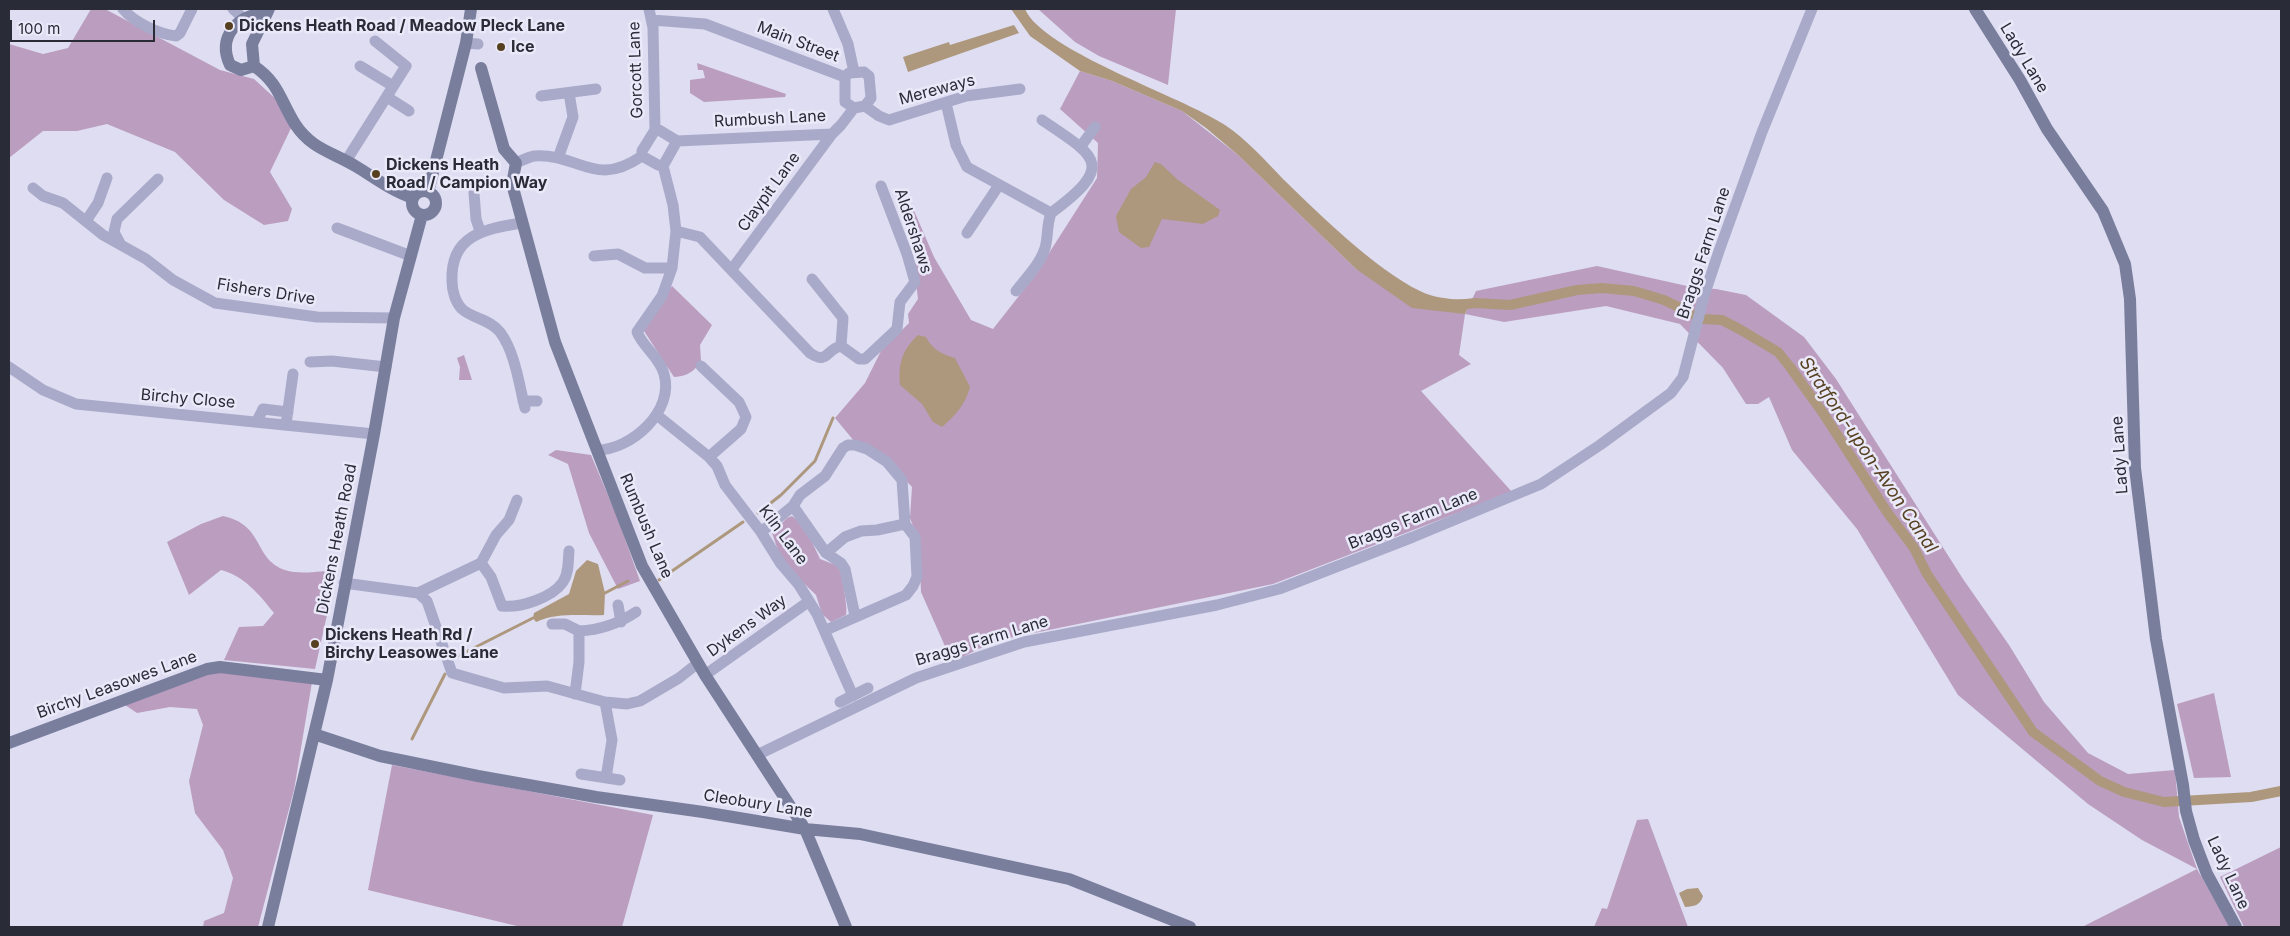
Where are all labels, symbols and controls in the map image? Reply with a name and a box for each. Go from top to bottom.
scale bar [12,10,158,42]
place label: Dickens Heath Road / Meadow Pleck Lane [239,16,565,36]
street label: Main Street [754,18,842,66]
text: 100 m [18,19,60,38]
marker: Dickens Heath Road / Meadow Pleck Lane [223,20,235,32]
street label: Lady Lane [1996,20,2052,96]
street label: Gorcott Lane [625,21,647,119]
place label: Ice [511,37,534,57]
marker: Ice [495,41,507,53]
street label: Mereways [897,71,977,109]
street label: Rumbush Lane [713,106,827,132]
street label: Claypit Lane [734,149,804,235]
place label: Dickens Heath Road / Campion Way [386,155,547,193]
marker: Dickens Heath Road / Campion Way [370,168,382,180]
street label: Braggs Farm Lane [1674,185,1734,321]
street label: Aldershaws [890,186,936,276]
street label: Fishers Drive [215,275,317,309]
water label: Stratford-upon-Avon Canal [1794,353,1942,557]
street label: Birchy Close [140,385,236,413]
street label: Lady Lane [2108,415,2132,495]
street label: Dickens Heath Road [313,462,361,616]
street label: Rumbush Lane [615,471,677,581]
street label: Braggs Farm Lane [1346,484,1480,554]
street label: Kiln Lane [754,501,812,569]
street label: Dykens Way [704,591,790,661]
street label: Braggs Farm Lane [913,612,1051,670]
place label: Dickens Heath Rd / Birchy Leasowes Lane [325,625,499,663]
marker: Dickens Heath Rd / Birchy Leasowes Lane [309,638,321,650]
street label: Birchy Leasowes Lane [34,647,200,723]
street label: Cleobury Lane [702,786,814,822]
street label: Lady Lane [2203,834,2253,912]

